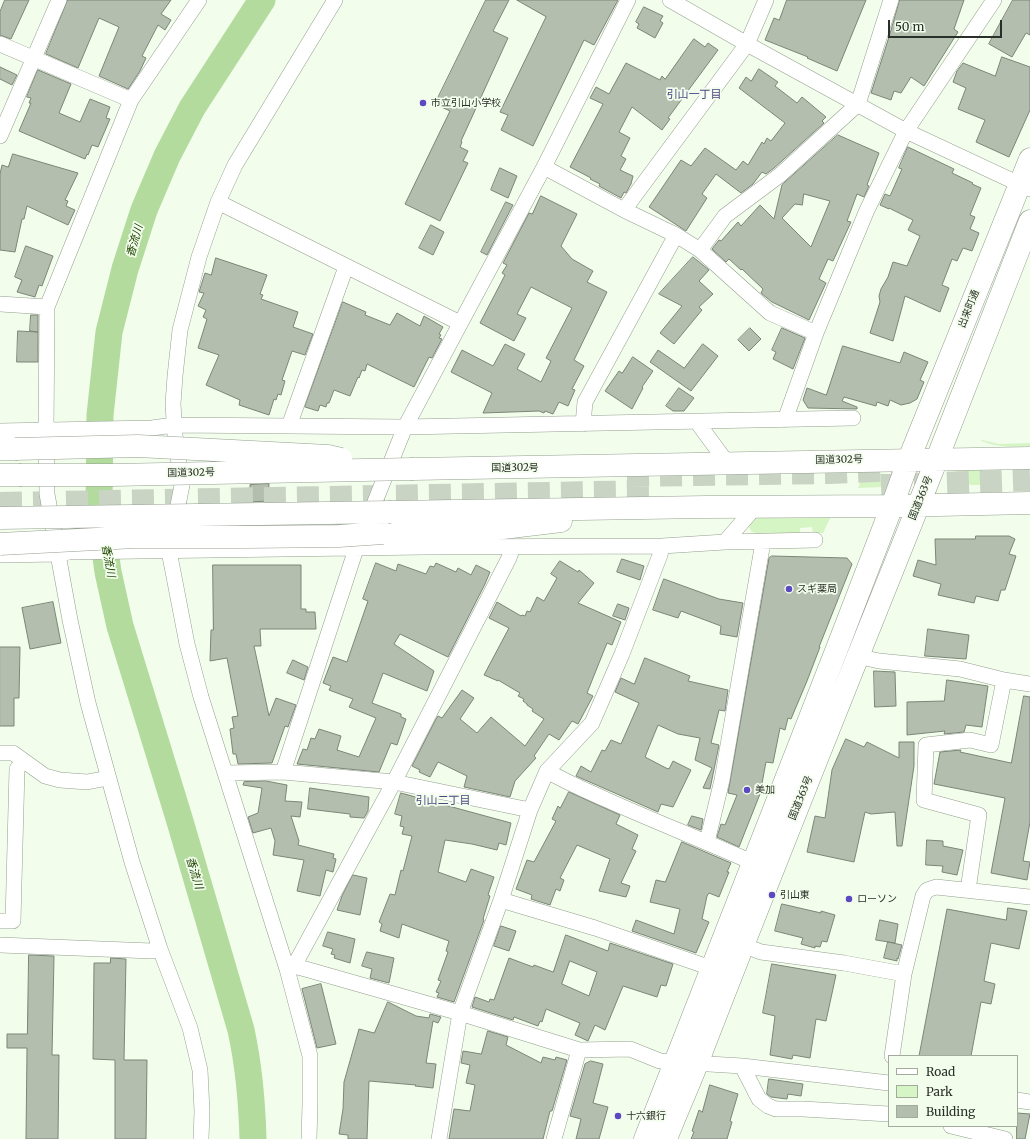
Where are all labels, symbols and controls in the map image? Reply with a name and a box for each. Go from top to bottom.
scale bar [890,12,1004,38]
text: 50 m [895,19,924,34]
district label: 引山一丁目 [667,88,721,102]
place label: 市立引山小学校 [431,97,501,109]
marker: 市立引山小学校 [418,98,428,108]
water label: 香流川 [124,223,146,259]
street label: 出来町通 [956,288,982,330]
street label: 国道302号 [815,454,863,466]
street label: 国道302号 [491,462,539,474]
street label: 国道302号 [167,467,215,479]
street label: 国道363号 [907,474,935,522]
water label: 香流川 [99,544,117,578]
place label: スギ薬局 [797,583,837,595]
marker: スギ薬局 [784,584,794,594]
street label: 国道363号 [787,774,815,822]
place label: 美加 [755,784,775,796]
marker: 美加 [742,785,752,795]
district label: 引山二丁目 [416,794,470,808]
water label: 香流川 [183,855,205,891]
place label: 引山東 [780,889,810,901]
marker: 引山東 [767,890,777,900]
place label: ローソン [857,893,897,905]
marker: ローソン [844,894,854,904]
legend [888,1055,1018,1127]
text: Road [926,1064,955,1079]
text: Park [926,1084,953,1099]
text: Building [926,1104,975,1119]
place label: 十六銀行 [626,1110,666,1122]
marker: 十六銀行 [613,1111,623,1121]

